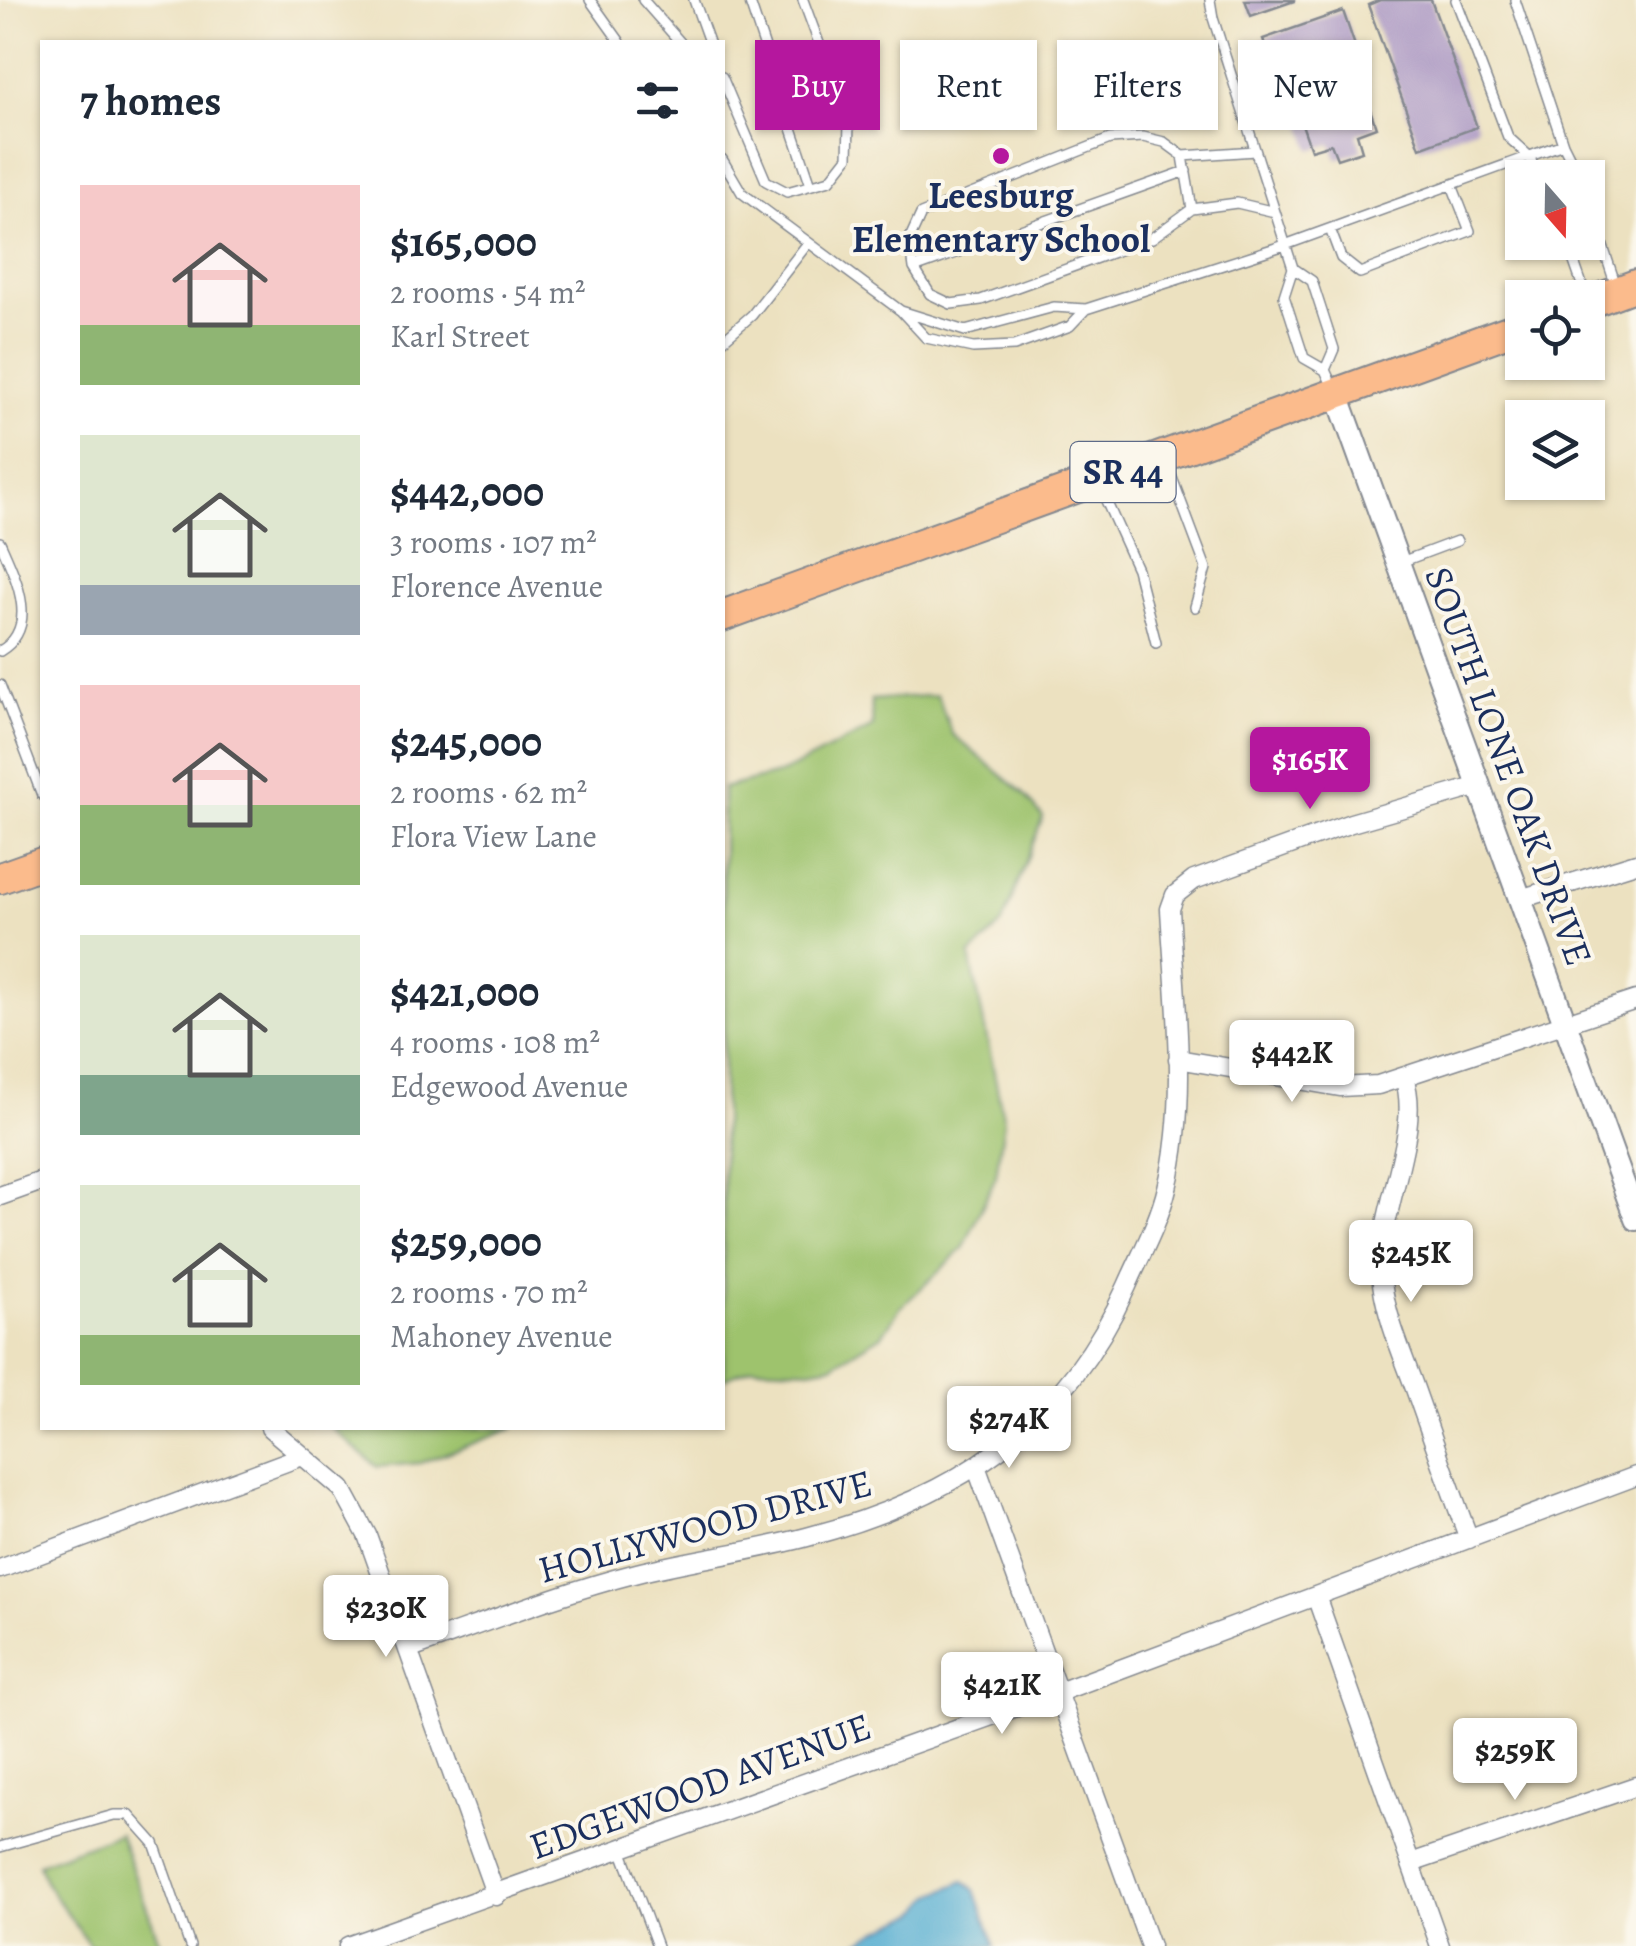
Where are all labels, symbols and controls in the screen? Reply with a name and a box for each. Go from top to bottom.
chip: Buy [755,40,880,130]
chip: Rent [900,40,1037,130]
chip: Filters [1057,40,1218,130]
chip: New [1238,40,1372,130]
text: 7 homes [80,72,221,129]
icon: filters [630,73,685,128]
marker: Leesburg Elementary School [990,145,1012,167]
north arrow [1505,160,1605,260]
map controls [1505,160,1605,500]
place label: Leesburg Elementary School [852,169,1150,265]
text: $165,000 [390,213,537,270]
icon: home [160,225,280,345]
text: 2 rooms · 54 m² [390,270,586,314]
button: locate [1505,280,1605,380]
text: Karl Street [390,314,530,358]
button: layers [1505,400,1605,500]
road number: SR 44 [1070,442,1176,502]
text: $442,000 [390,463,544,520]
icon: home [160,475,280,595]
text: 3 rooms · 107 m² [390,520,597,564]
street label: SOUTH LONE OAK DRIVE [1413,559,1605,973]
text: Florence Avenue [390,564,603,608]
text: $245,000 [390,713,542,770]
icon: home [160,725,280,845]
pin: $165K [1240,727,1380,812]
text: $165K [1272,737,1348,781]
text: 2 rooms · 62 m² [390,770,587,814]
text: Flora View Lane [390,814,597,858]
text: $421,000 [390,963,539,1020]
icon: home [160,975,280,1095]
text: 4 rooms · 108 m² [390,1020,600,1064]
pin: $442K [1222,1020,1362,1105]
text: $442K [1251,1030,1333,1074]
text: Edgewood Avenue [390,1064,628,1108]
text: $259,000 [390,1213,542,1270]
pin: $245K [1341,1220,1481,1305]
icon: home [160,1225,280,1345]
text: $245K [1371,1230,1451,1274]
text: 2 rooms · 70 m² [390,1270,588,1314]
text: Mahoney Avenue [390,1314,613,1358]
pin: $274K [939,1386,1079,1471]
text: $274K [969,1396,1049,1440]
street label: HOLLYWOOD DRIVE [533,1456,877,1596]
pin: $230K [316,1575,456,1660]
text: $230K [345,1585,427,1629]
pin: $421K [932,1652,1072,1737]
text: $421K [963,1662,1041,1706]
street label: EDGEWOOD AVENUE [522,1700,878,1872]
pin: $259K [1445,1718,1585,1803]
text: $259K [1475,1728,1555,1772]

